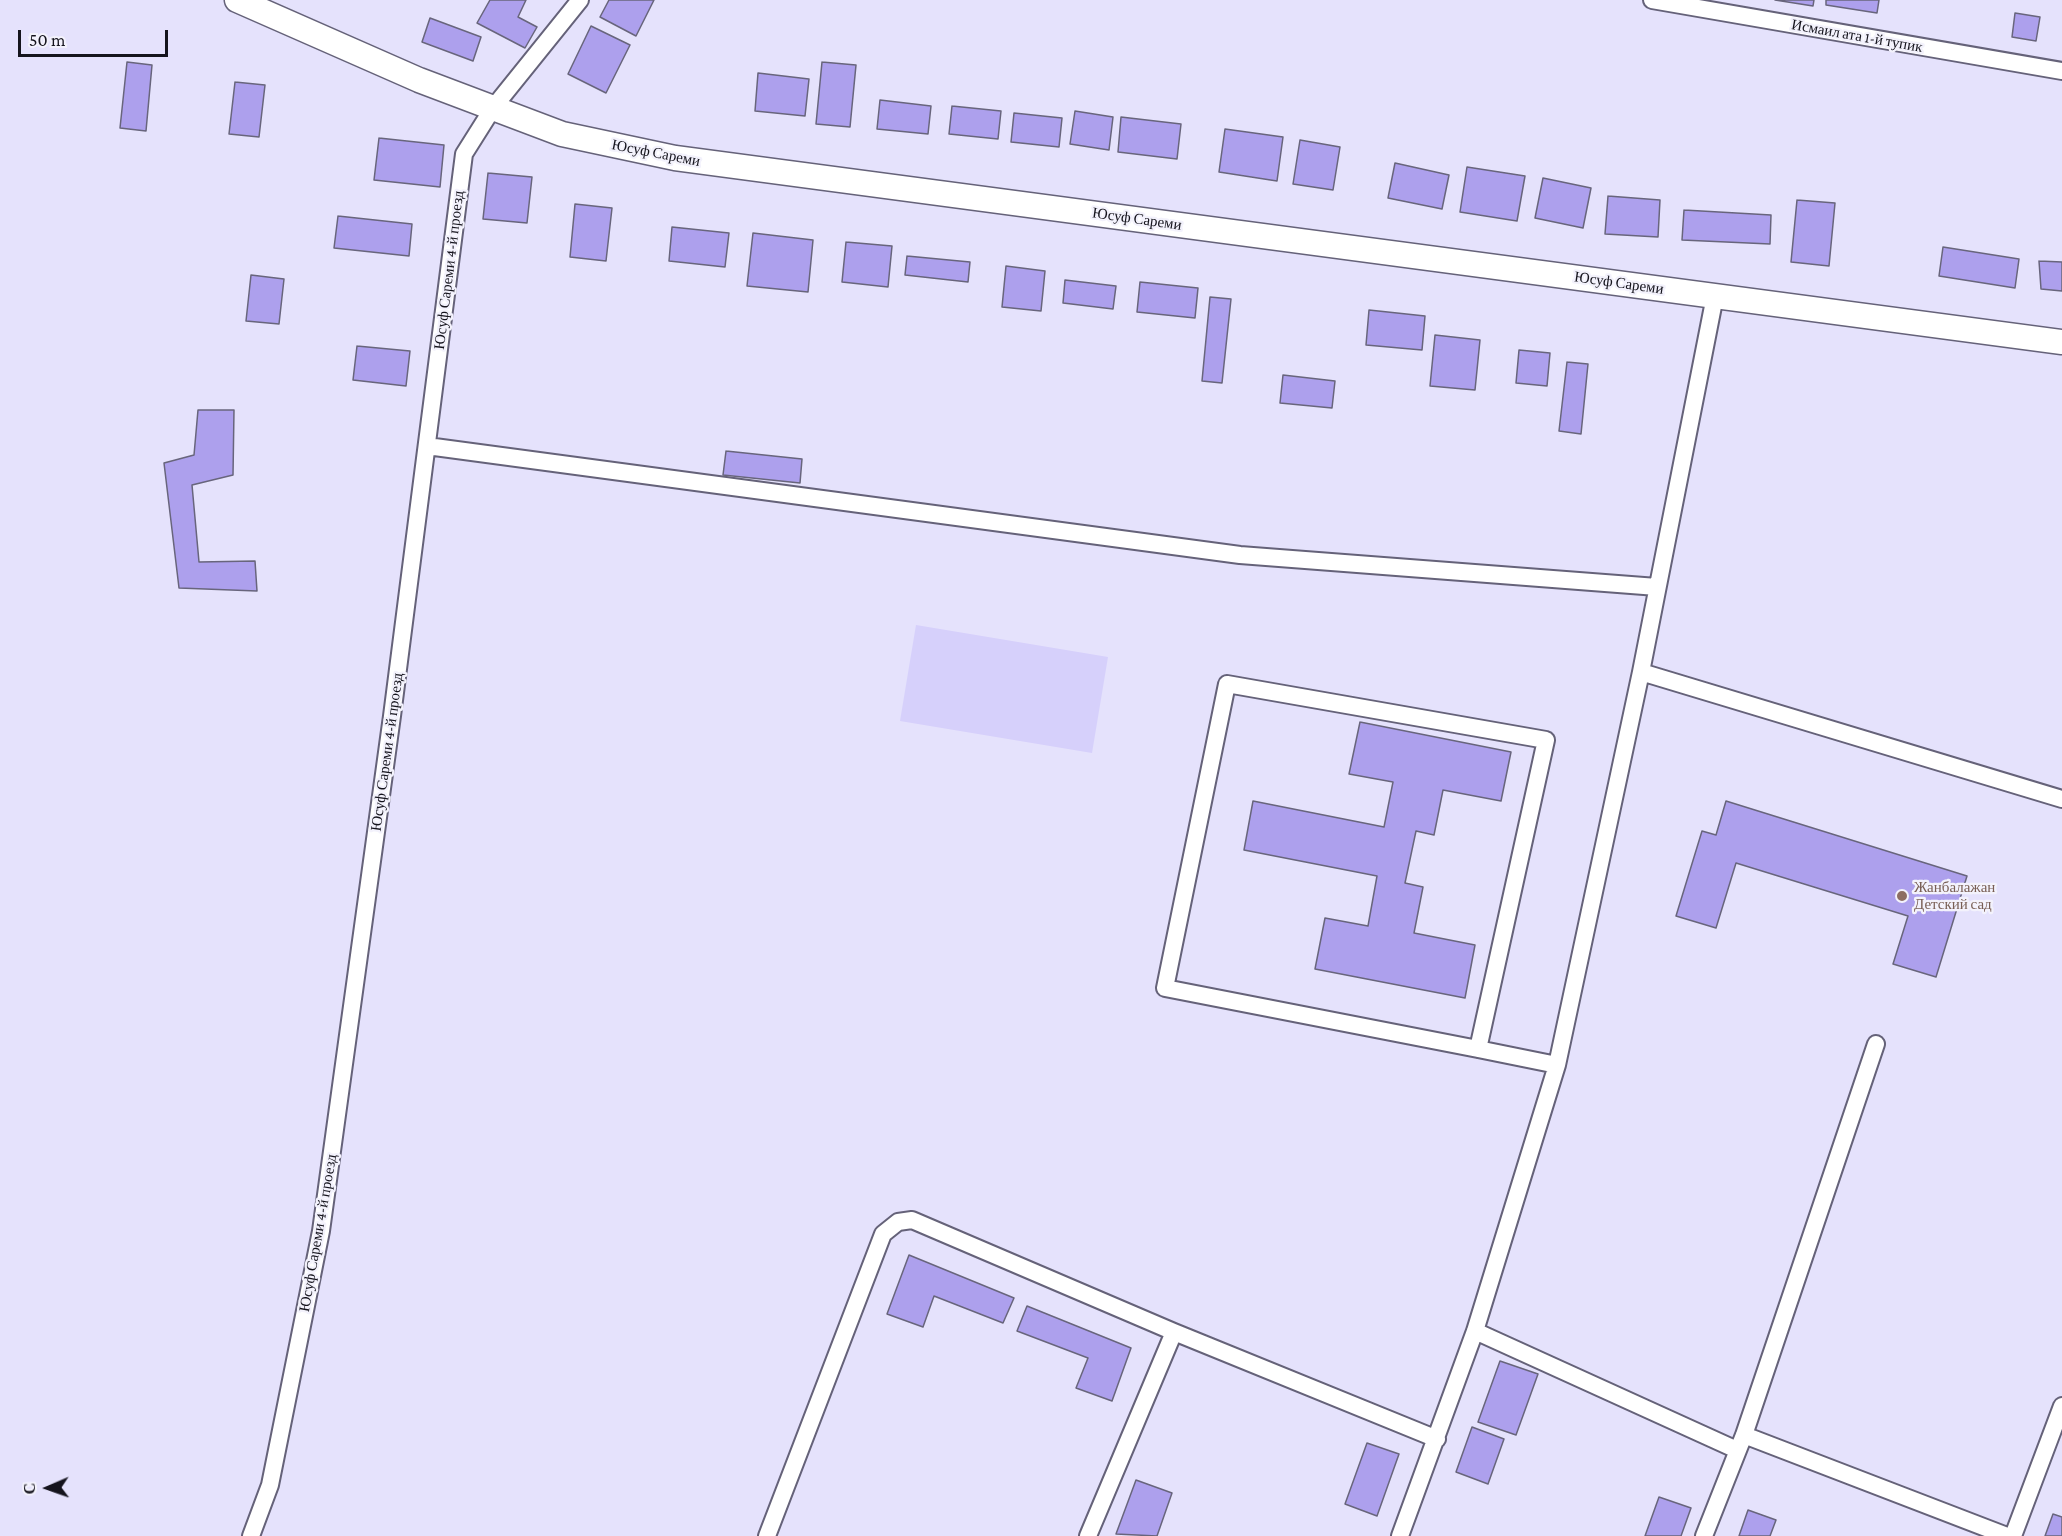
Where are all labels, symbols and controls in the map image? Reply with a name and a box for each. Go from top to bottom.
street label: Исмаил ата 1-й тупик [1790,16,1924,56]
scale bar [21,18,171,56]
text: 50 m [29,30,66,50]
street label: Юсуф Сареми [610,136,702,170]
street label: Юсуф Сареми 4-й проезд [430,190,468,350]
street label: Юсуф Сареми [1091,204,1183,234]
street label: Юсуф Сареми [1573,268,1665,298]
street label: Юсуф Сареми 4-й проезд [367,672,407,832]
place label: Жанбалажан Детский сад [1914,878,1995,913]
marker: Жанбалажан Детский сад [1895,889,1909,903]
street label: Юсуф Сареми 4-й проезд [295,1153,341,1313]
north arrow [18,1458,78,1518]
text: С [21,1483,38,1495]

